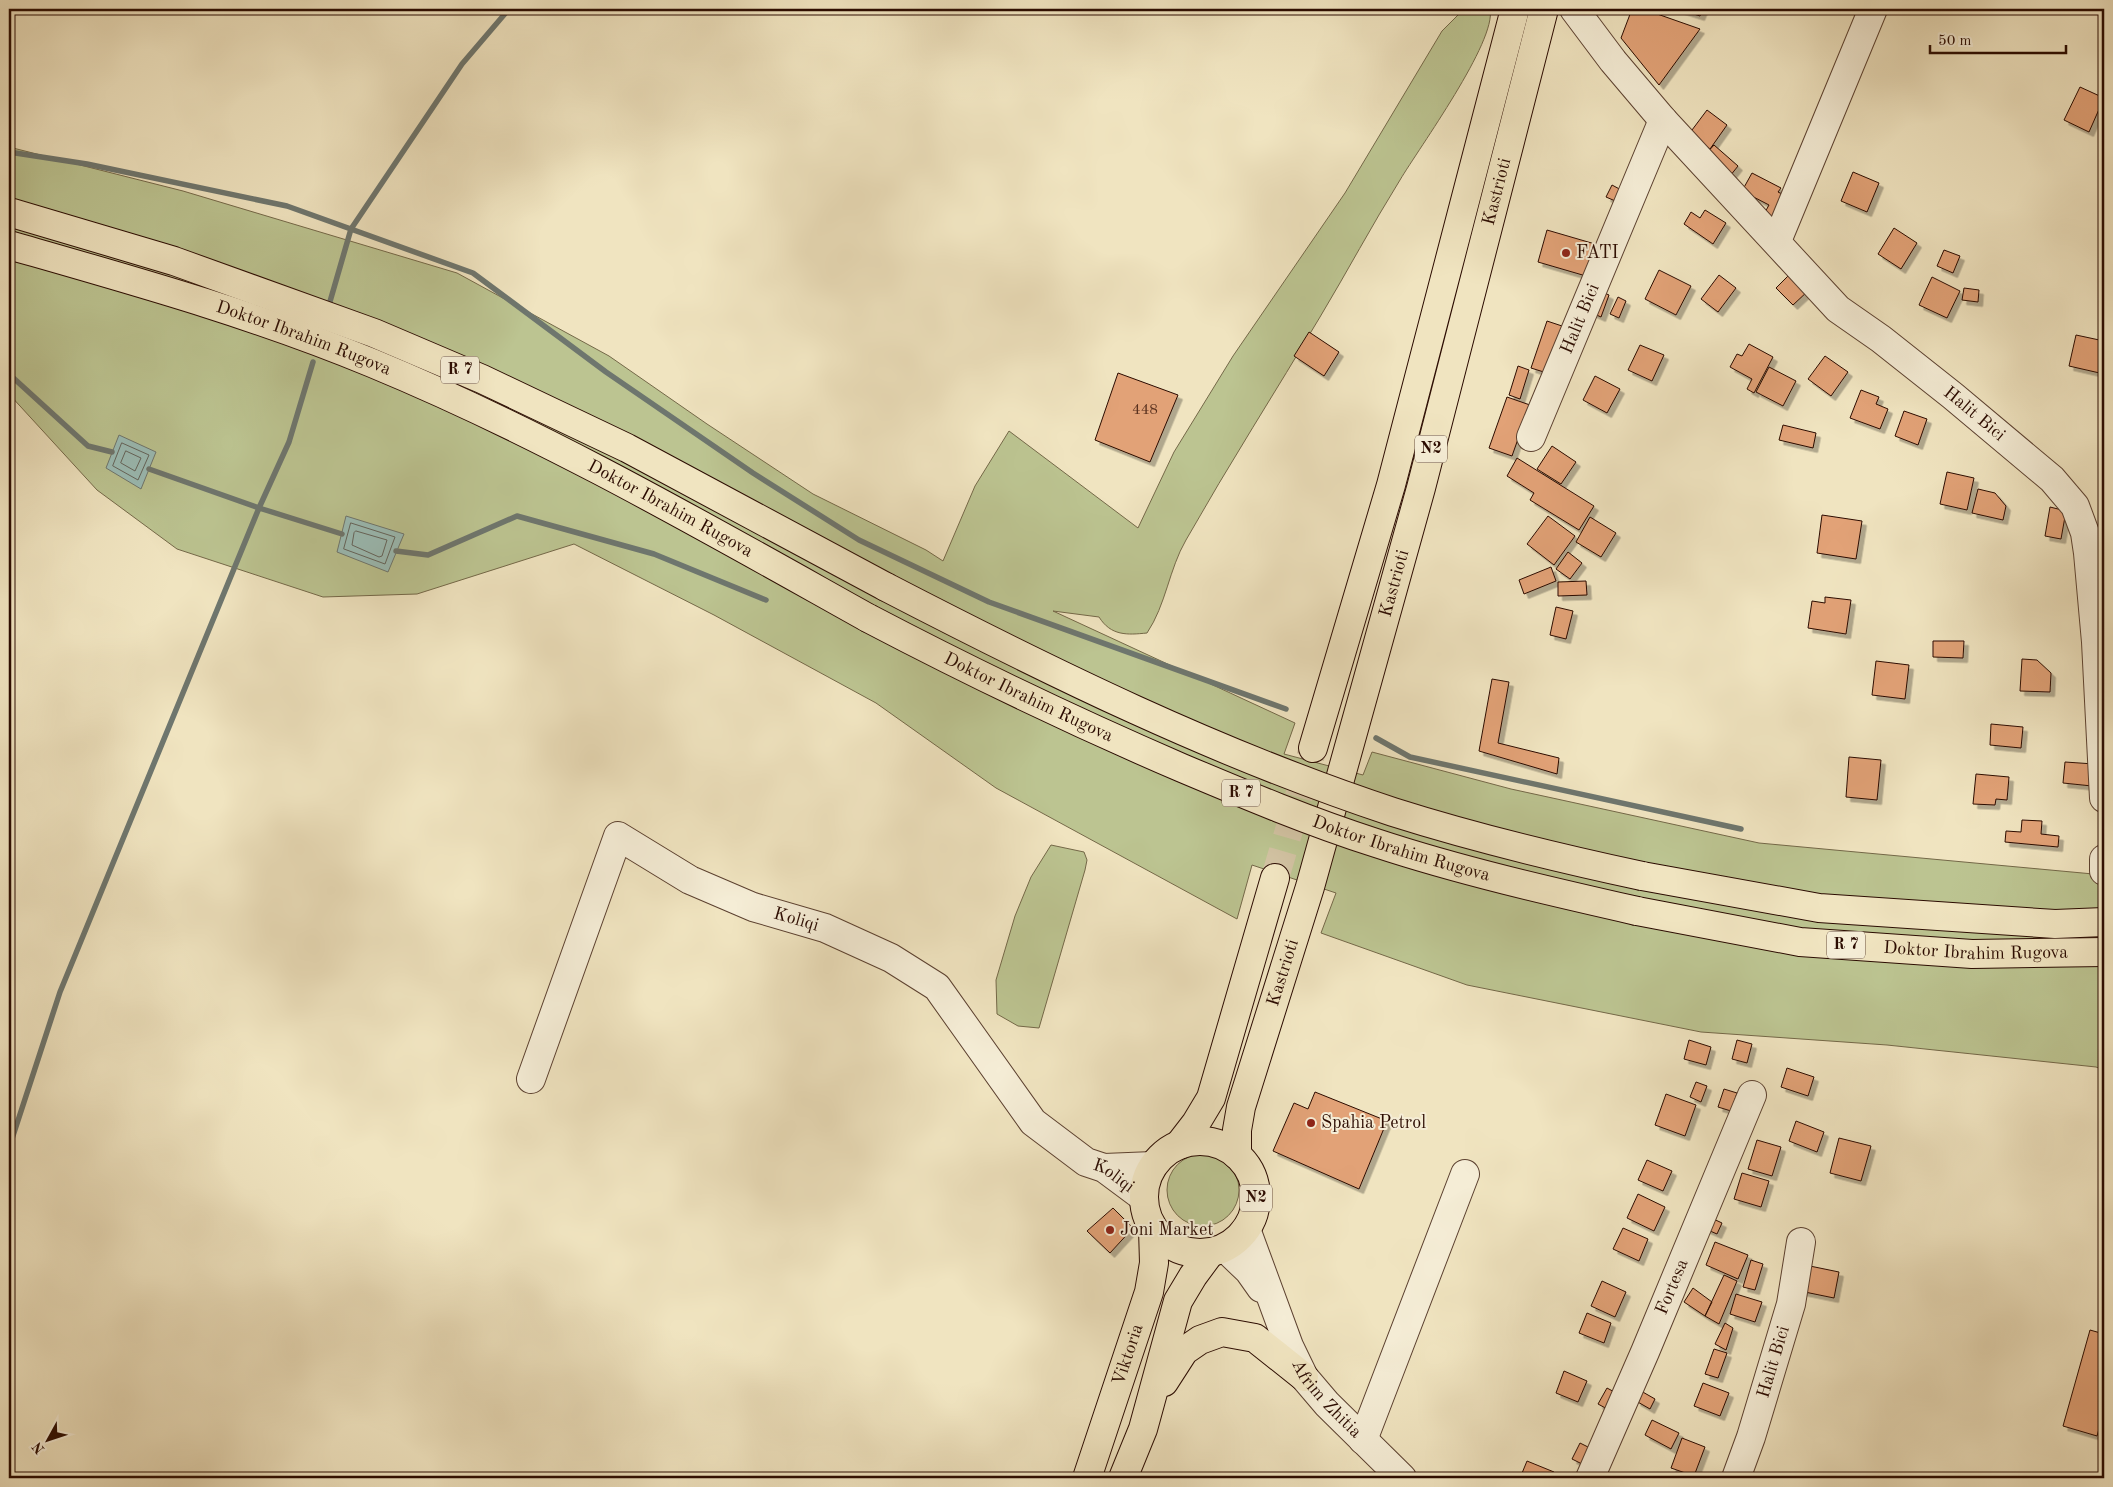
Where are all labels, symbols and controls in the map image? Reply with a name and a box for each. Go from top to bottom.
scale bar [1930,22,2067,54]
text: 50 m [1938,34,1972,49]
street label: Kastrioti [1480,156,1514,227]
place label: FATI [1576,244,1619,262]
marker: FATI [1560,247,1572,259]
street label: Halit Bici [1558,281,1603,357]
street label: Doktor Ibrahim Rugova [214,298,394,379]
road number: R 7 [441,356,479,384]
street label: Halit Bici [1940,383,2009,445]
house number: 448 [1132,403,1158,418]
road number: N2 [1415,436,1447,462]
street label: Doktor Ibrahim Rugova [585,457,756,561]
street label: Kastrioti [1377,548,1412,619]
street label: Doktor Ibrahim Rugova [941,649,1116,745]
road number: R 7 [1222,780,1260,806]
street label: Doktor Ibrahim Rugova [1310,813,1492,885]
street label: Koliqi [771,904,821,935]
road number: R 7 [1827,932,1865,958]
street label: Kastrioti [1264,937,1302,1008]
street label: Doktor Ibrahim Rugova [1883,939,2068,963]
place label: Spahia Petrol [1321,1114,1426,1132]
marker: Spahia Petrol [1305,1117,1317,1129]
street label: Koliqi [1091,1156,1138,1196]
road number: N2 [1240,1184,1272,1212]
place label: Joni Market [1120,1221,1214,1239]
marker: Joni Market [1104,1224,1116,1236]
street label: Fortesa [1653,1256,1692,1317]
street label: Viktoria [1109,1321,1147,1388]
street label: Halit Bici [1754,1324,1793,1400]
street label: Afrim Zhitia [1288,1357,1365,1442]
north arrow [22,1414,72,1464]
text: N [30,1439,48,1456]

